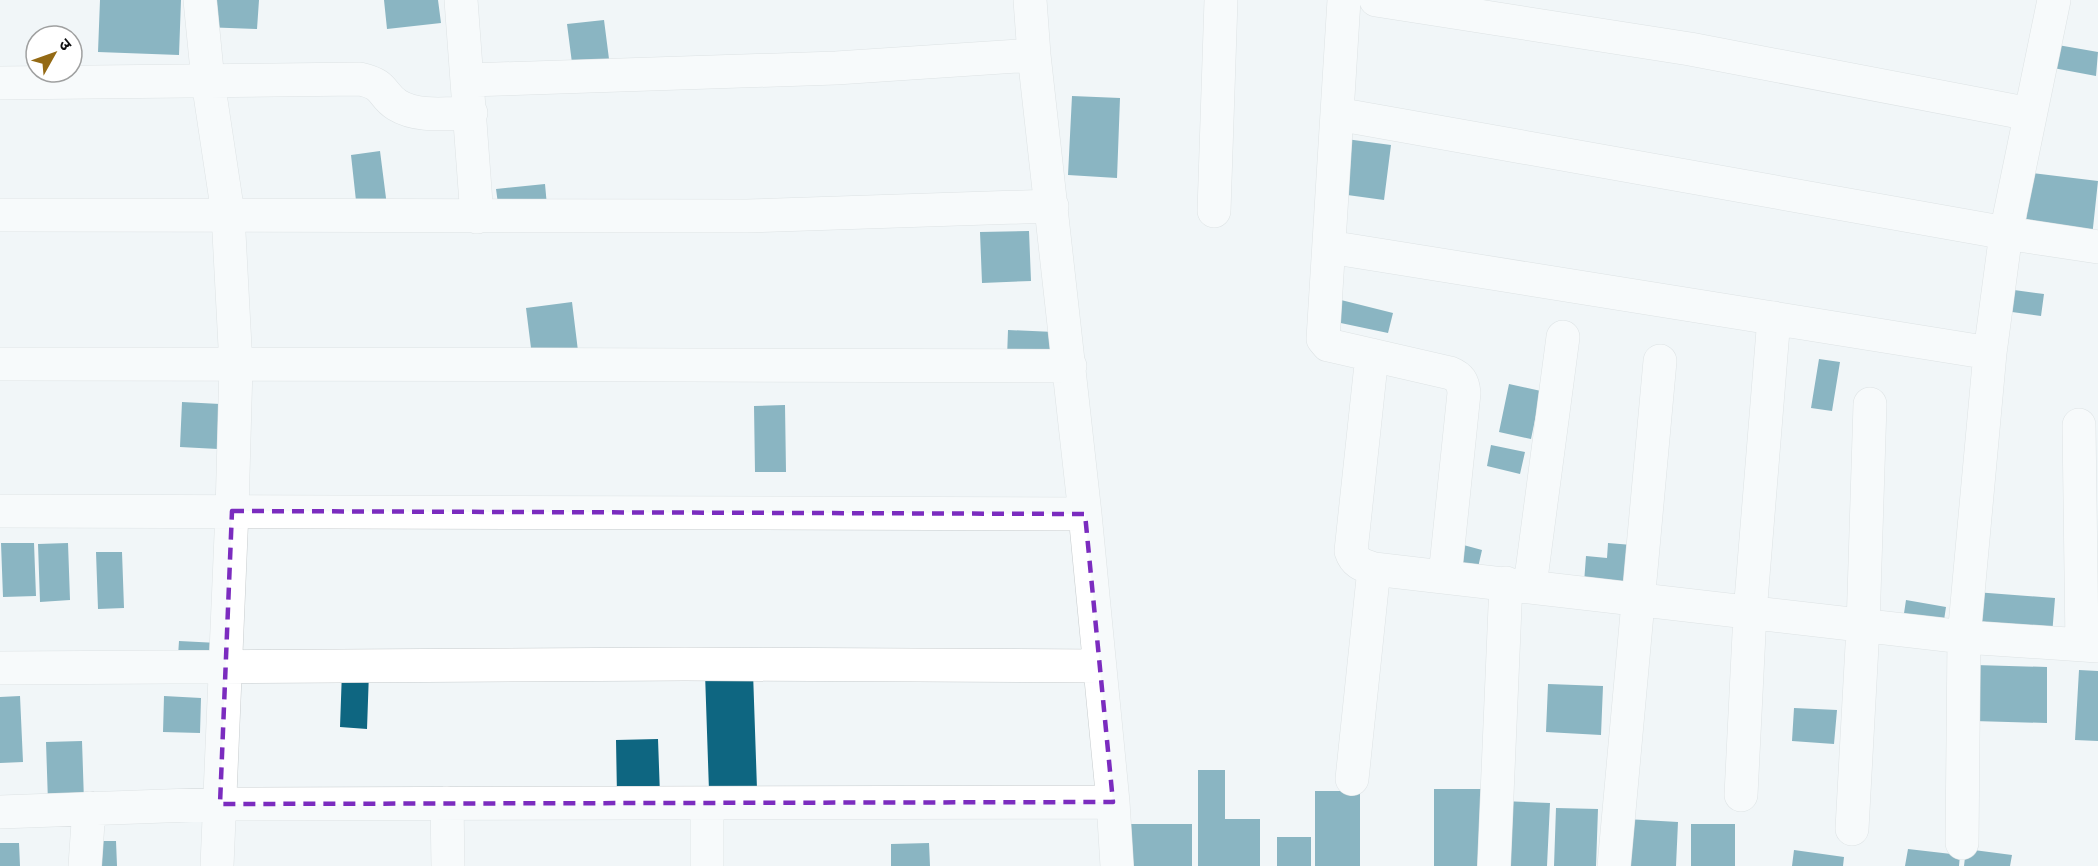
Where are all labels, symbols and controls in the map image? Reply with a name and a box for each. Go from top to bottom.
north arrow [24,24,84,84]
text: उ [55,35,76,55]

